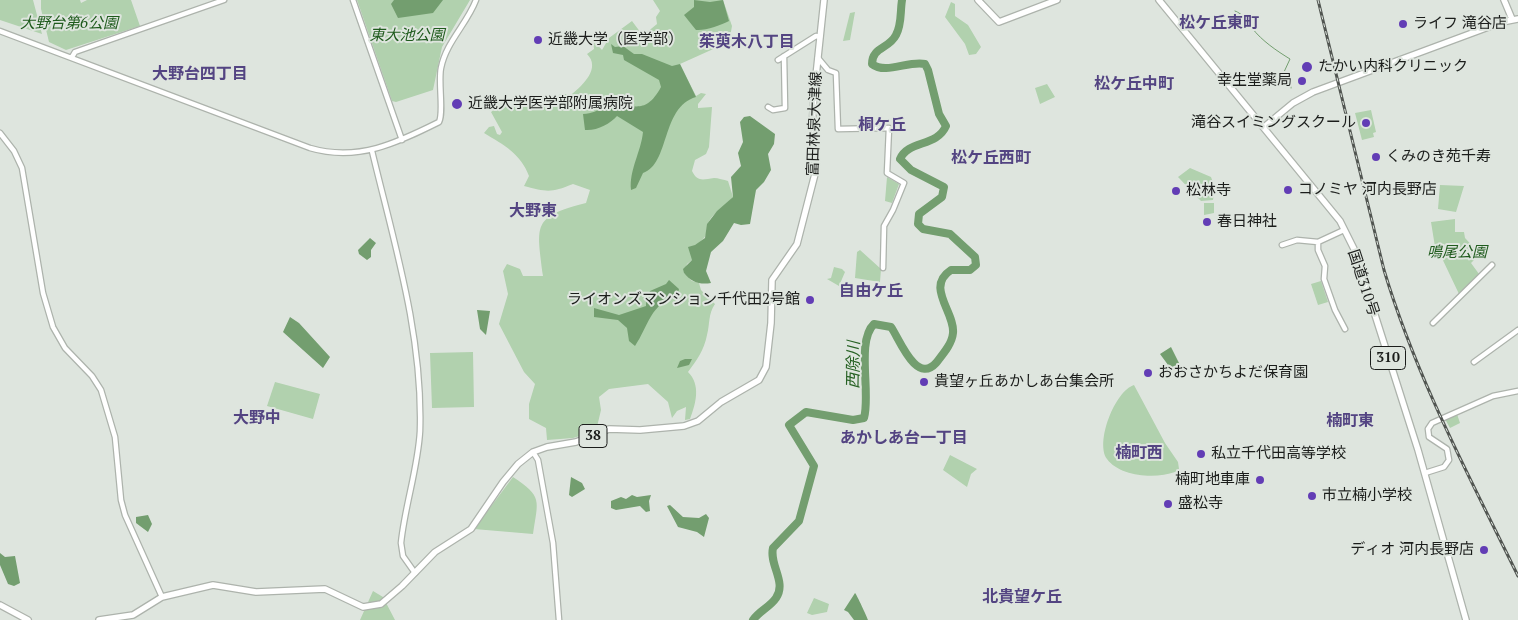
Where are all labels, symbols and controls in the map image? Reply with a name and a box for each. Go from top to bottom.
district label: 松ケ丘東町 [1179,13,1259,33]
park label: 大野台第6公園 [20,15,118,33]
place label: ライフ 滝谷店 [1413,15,1507,33]
marker: ライフ 滝谷店 [1397,18,1409,30]
park label: 東大池公園 [370,27,444,45]
place label: 近畿大学（医学部） [548,31,683,49]
district label: 茱萸木八丁目 [699,32,795,52]
marker: 近畿大学（医学部） [532,34,544,46]
place label: たかい内科クリニック [1318,58,1468,76]
marker: たかい内科クリニック [1300,60,1314,74]
district label: 大野台四丁目 [152,64,248,84]
street label: 富田林泉大津線 [804,71,826,177]
place label: 幸生堂薬局 [1217,72,1292,90]
district label: 松ケ丘中町 [1094,74,1174,94]
marker: 幸生堂薬局 [1296,75,1308,87]
place label: 近畿大学医学部附属病院 [468,95,633,113]
marker: 近畿大学医学部附属病院 [450,97,464,111]
place label: 滝谷スイミングスクール [1191,114,1356,132]
district label: 桐ケ丘 [858,115,906,135]
marker: 滝谷スイミングスクール [1360,117,1372,129]
district label: 松ケ丘西町 [951,148,1031,168]
place label: くみのき苑千寿 [1386,148,1491,166]
marker: くみのき苑千寿 [1370,151,1382,163]
place label: コノミヤ 河内長野店 [1298,181,1437,199]
place label: 松林寺 [1186,182,1231,200]
marker: コノミヤ 河内長野店 [1282,184,1294,196]
marker: 松林寺 [1170,185,1182,197]
district label: 大野東 [509,201,557,221]
place label: 春日神社 [1217,213,1277,231]
marker: 春日神社 [1201,216,1213,228]
park label: 鳴尾公園 [1427,244,1487,262]
street label: 国道310号 [1344,247,1382,319]
district label: 自由ケ丘 [839,281,903,301]
place label: ライオンズマンション千代田2号館 [567,291,800,309]
marker: ライオンズマンション千代田2号館 [804,294,816,306]
water label: 西除川 [844,341,864,389]
road number: 310 [1370,346,1406,369]
place label: おおさかちよだ保育園 [1158,364,1308,382]
marker: おおさかちよだ保育園 [1142,367,1154,379]
place label: 貴望ヶ丘あかしあ台集会所 [934,373,1114,391]
marker: 貴望ヶ丘あかしあ台集会所 [918,376,930,388]
district label: 大野中 [233,408,281,428]
district label: 楠町東 [1326,411,1374,431]
road number: 38 [579,424,607,448]
district label: あかしあ台一丁目 [840,428,968,448]
district label: 楠町西 [1115,443,1163,463]
place label: 私立千代田高等学校 [1211,445,1346,463]
marker: 私立千代田高等学校 [1195,448,1207,460]
place label: 楠町地車庫 [1175,471,1250,489]
marker: 楠町地車庫 [1254,474,1266,486]
place label: 市立楠小学校 [1322,487,1412,505]
marker: 市立楠小学校 [1306,490,1318,502]
place label: 盛松寺 [1178,495,1223,513]
marker: 盛松寺 [1162,498,1174,510]
place label: ディオ 河内長野店 [1350,541,1474,559]
marker: ディオ 河内長野店 [1478,544,1490,556]
district label: 北貴望ケ丘 [982,587,1062,607]

